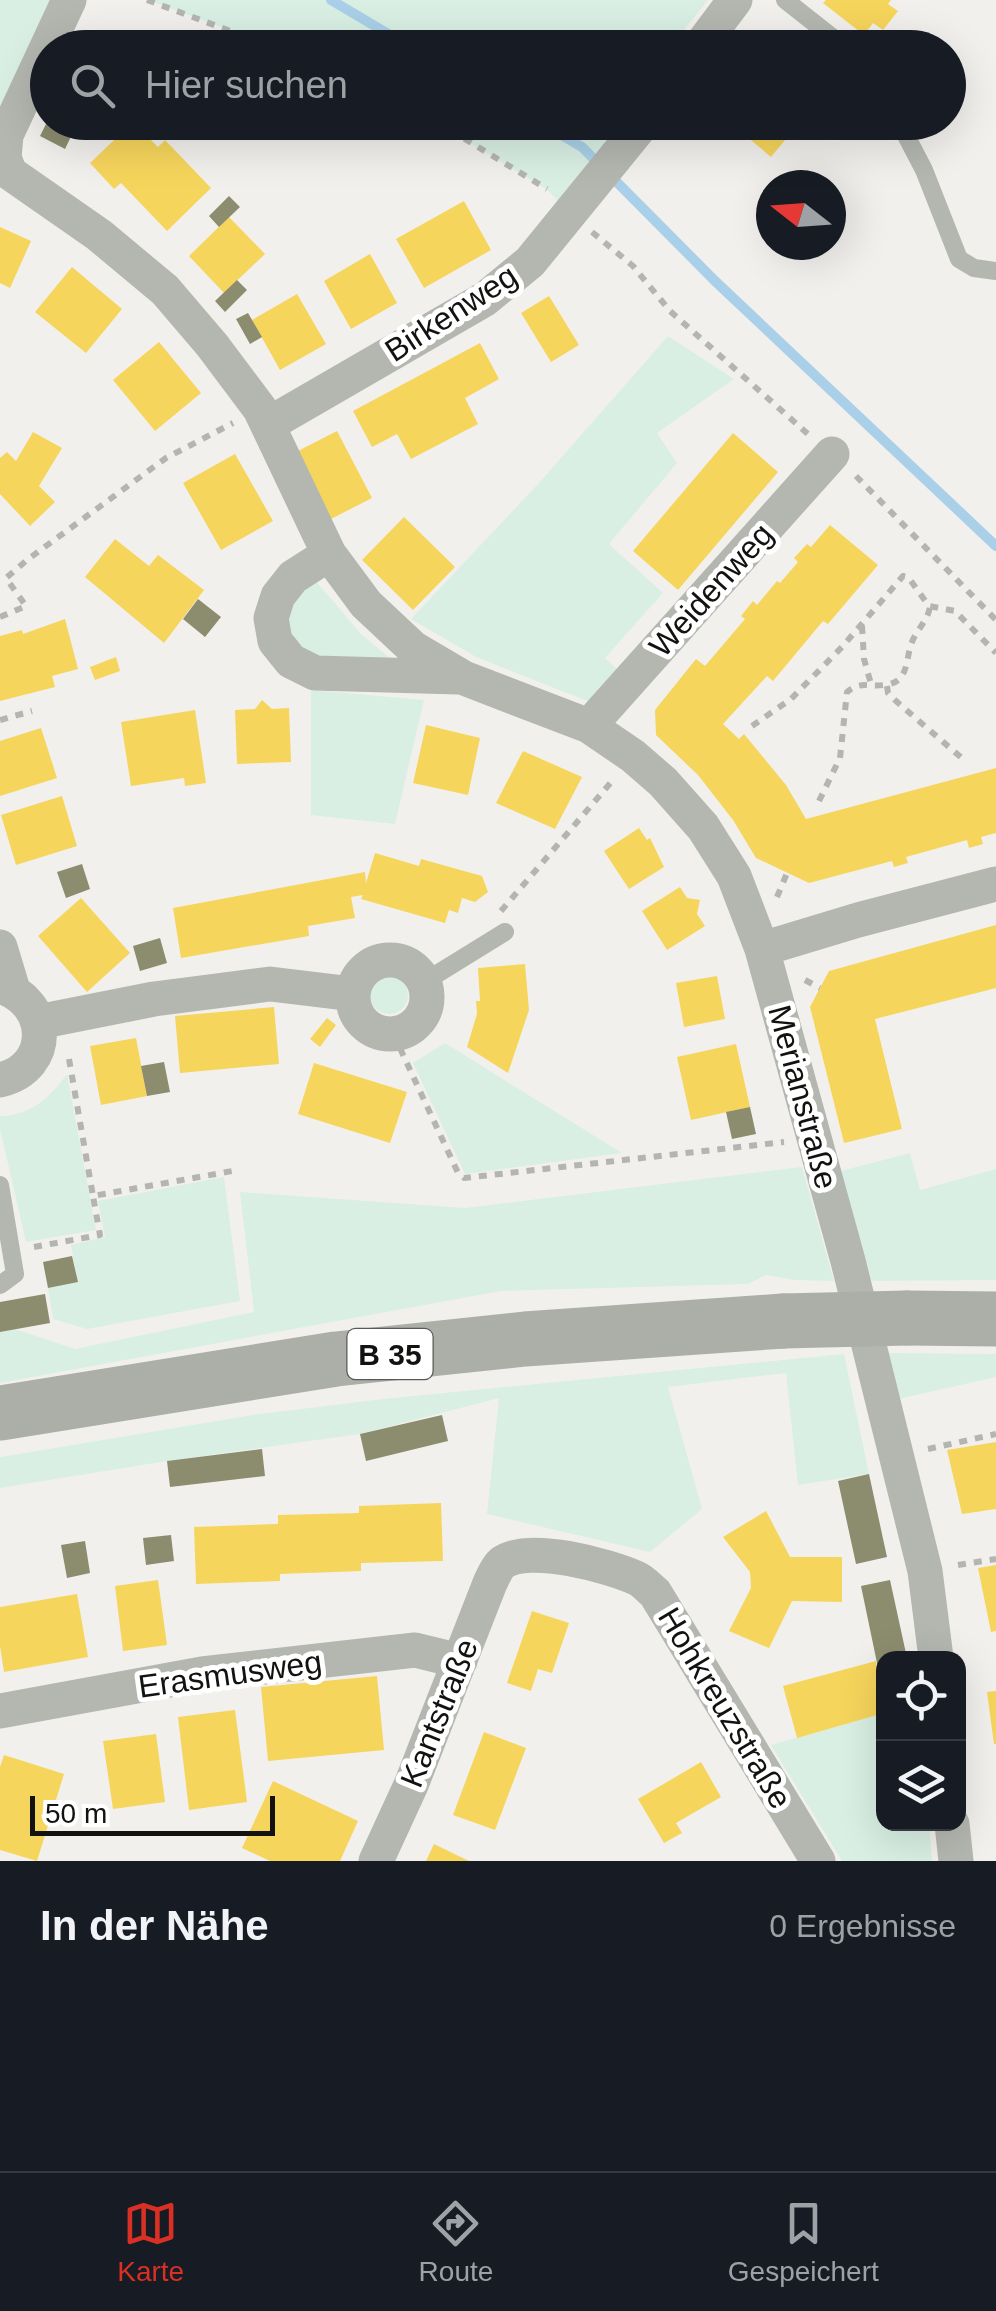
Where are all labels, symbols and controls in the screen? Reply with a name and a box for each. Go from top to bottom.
search box [30,30,966,140]
icon: search [65,58,120,113]
text: Hier suchen [145,64,348,106]
north arrow [756,170,846,260]
street label: Birkenweg [379,257,523,369]
street label: Weidenweg [642,516,780,664]
street label: Merianstraße [761,1001,845,1193]
road number: B 35 [348,1329,432,1379]
street label: Hohkreuzstraße [651,1601,799,1815]
street label: Kantstraße [393,1634,485,1792]
street label: Erasmusweg [136,1643,324,1705]
map controls [876,1651,966,1831]
button: locate [876,1651,966,1741]
button: layers [876,1741,966,1831]
scale bar [30,1791,275,1836]
text: 50 m [45,1798,107,1829]
text: In der Nähe [40,1902,269,1949]
text: 0 Ergebnisse [769,1908,956,1944]
tab: Karte [117,2196,184,2288]
tab: Route [419,2196,493,2288]
tab: Gespeichert [728,2196,879,2288]

